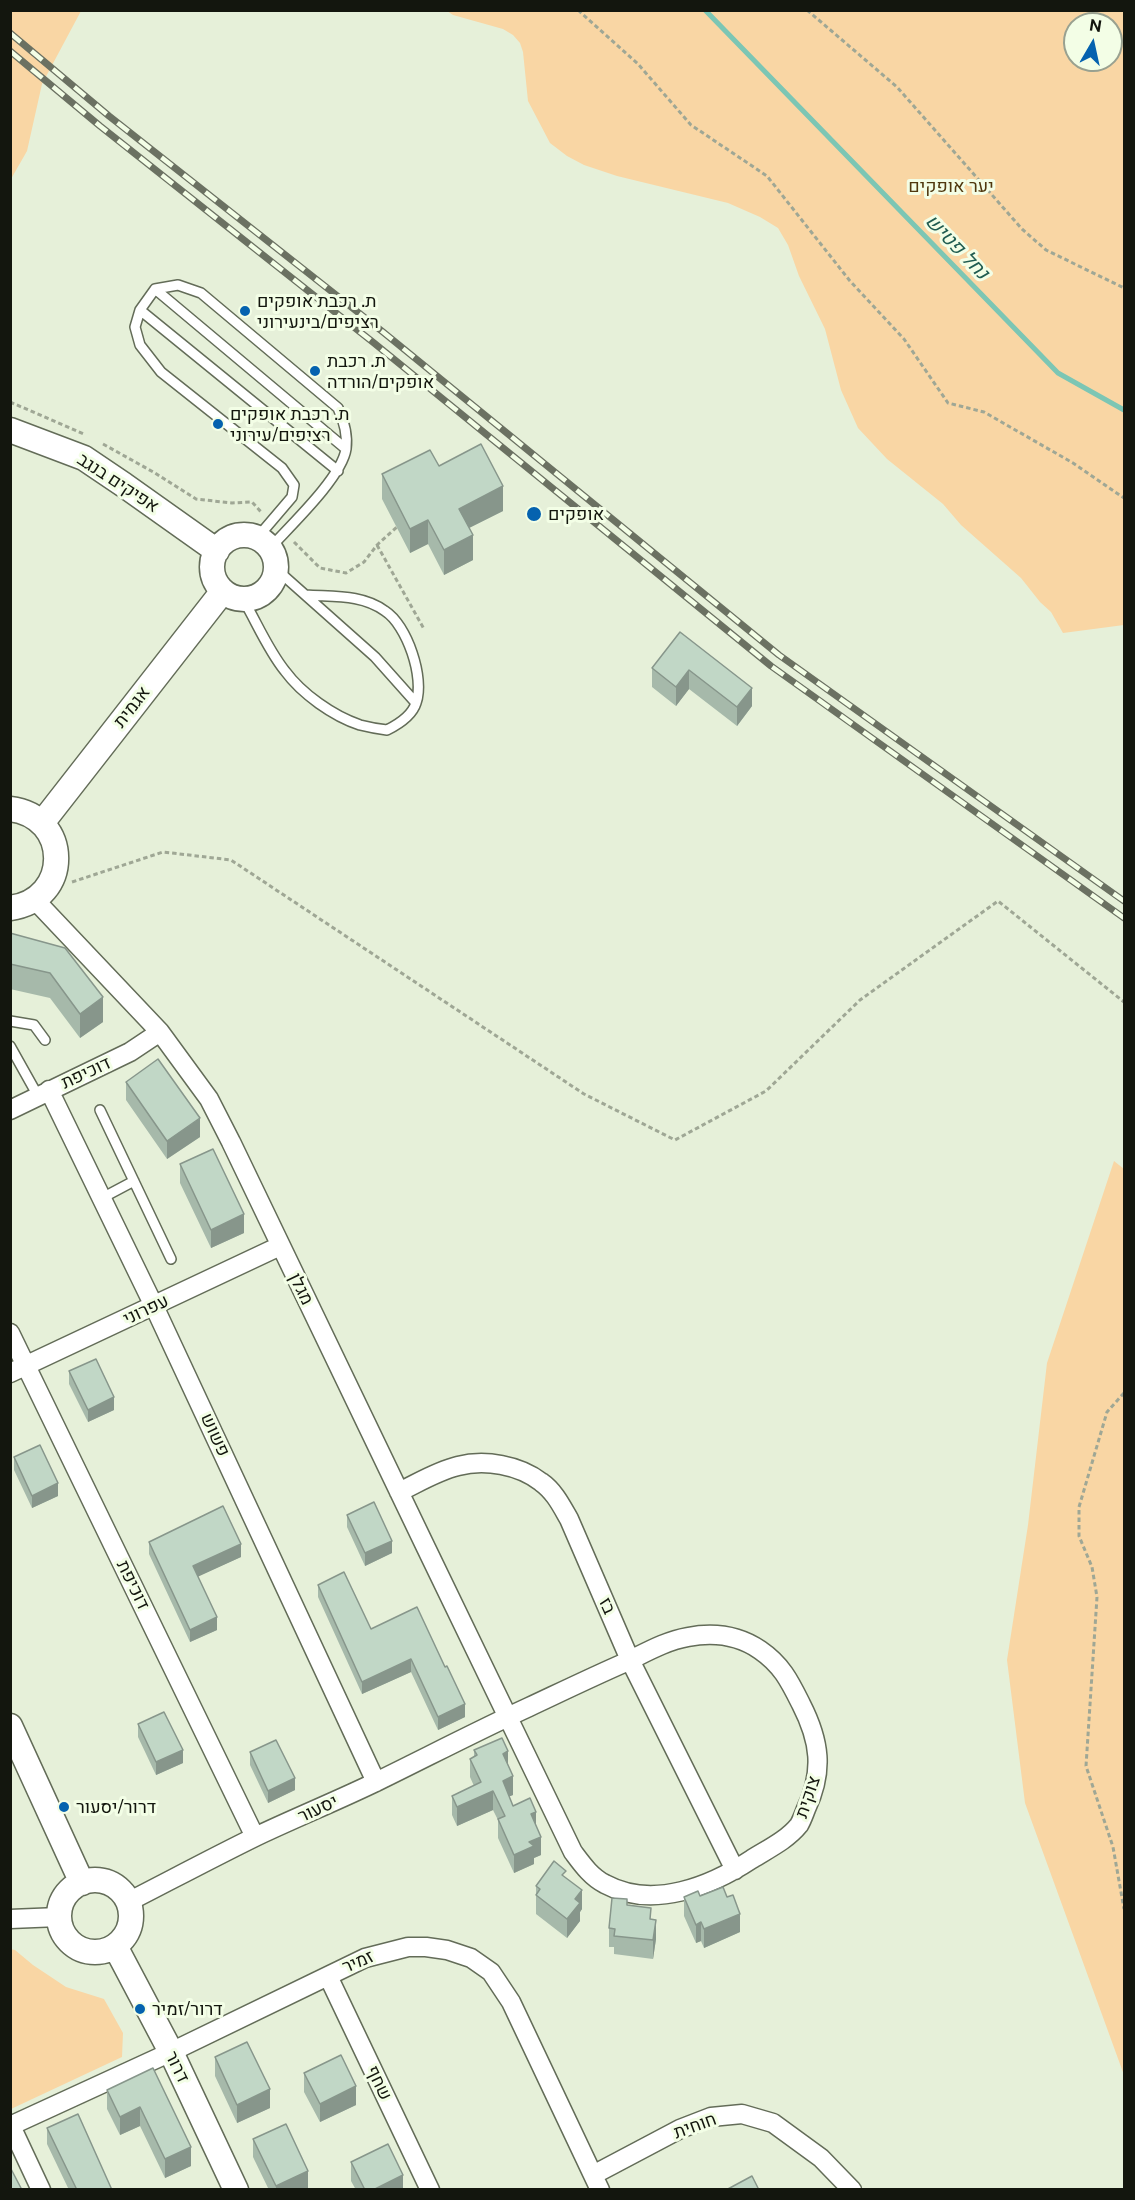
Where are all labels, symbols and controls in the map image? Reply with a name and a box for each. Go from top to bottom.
north arrow [1063,12,1123,72]
text: N [1088,15,1103,36]
park label: יער אופקים [908,175,994,197]
water label: נחל פטיש [920,209,994,285]
place label: ת. רכבת אופקים רציפים/בינעירוני [257,290,379,332]
marker: ת. רכבת אופקים רציפים/בינעירוני [238,304,252,318]
place label: ת. רכבת אופקים/הורדה [327,350,434,392]
marker: ת. רכבת אופקים/הורדה [308,364,322,378]
place label: ת. רכבת אופקים רציפים/עירוני [230,403,349,446]
marker: ת. רכבת אופקים רציפים/עירוני [211,417,225,431]
street label: אפיקים בנגב [73,449,163,517]
place label: אופקים [548,503,604,525]
marker: אופקים [525,505,543,523]
street label: אגמית [109,682,155,732]
street label: דוכיפת [58,1052,114,1094]
street label: מגלן [284,1270,318,1308]
street label: עפרוני [120,1290,172,1330]
street label: פשוש [196,1410,234,1460]
street label: דוכיפת [112,1557,154,1613]
street label: בז [594,1594,620,1618]
street label: צוקית [791,1773,825,1821]
street label: יסעור [295,1790,341,1828]
place label: דרור/יסעור [76,1796,156,1818]
marker: דרור/יסעור [57,1800,71,1814]
street label: זמיר [339,1946,377,1978]
place label: דרור/זמיר [152,1998,223,2020]
marker: דרור/זמיר [133,2002,147,2016]
street label: דרור [160,2048,194,2086]
street label: שחף [361,2062,397,2104]
street label: חוחית [671,2108,719,2144]

